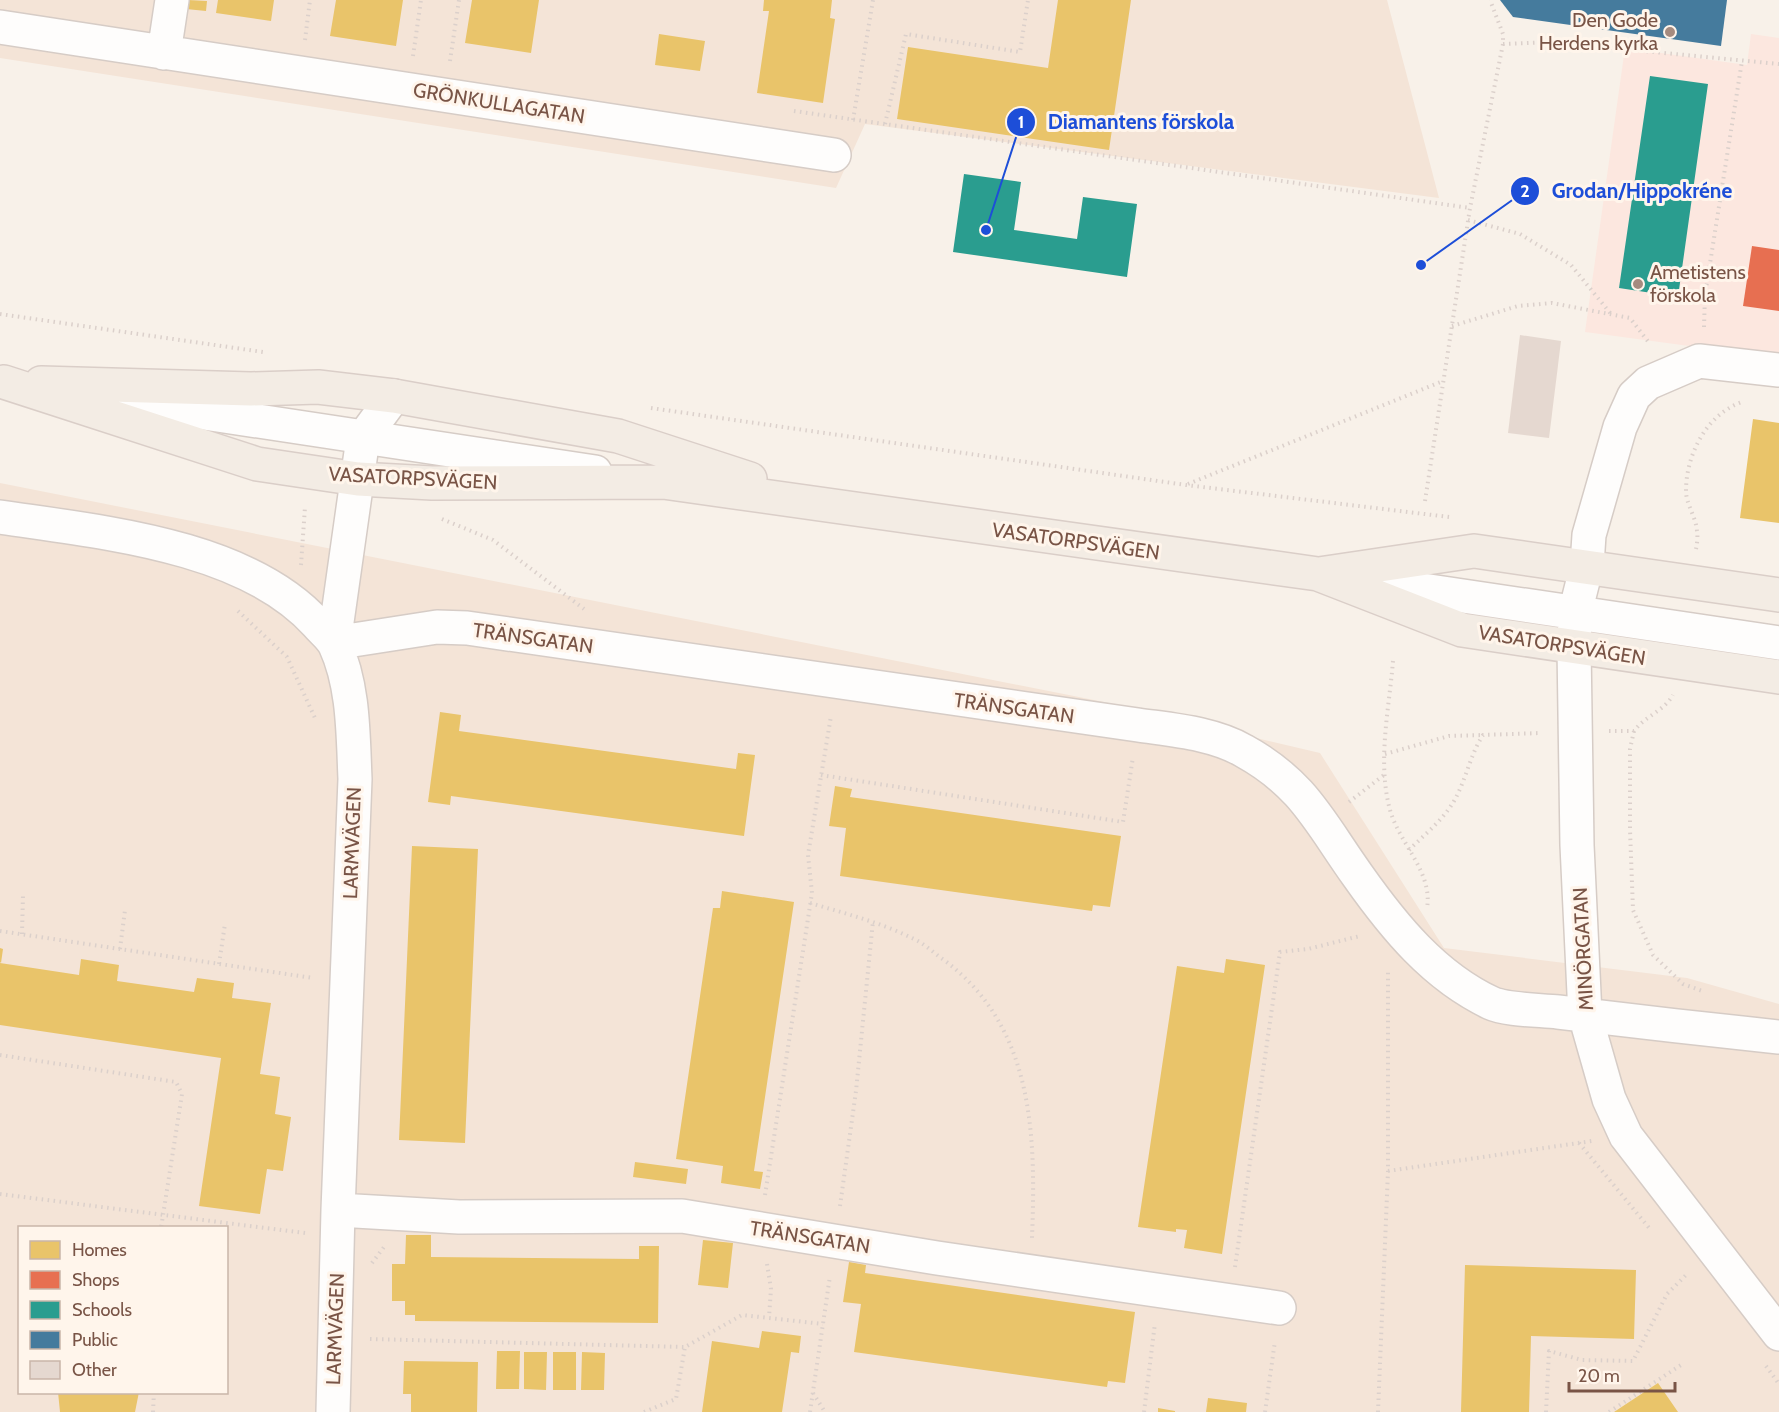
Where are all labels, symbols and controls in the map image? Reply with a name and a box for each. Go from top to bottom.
place label: Den Gode Herdens kyrka [1539,8,1658,55]
marker: Den Gode Herdens kyrka [1663,25,1677,39]
street label: GRÖNKULLAGATAN [411,78,587,128]
callout: Diamantens förskola [1006,102,1246,141]
text: Diamantens förskola [1048,109,1235,134]
text: 1 [1018,111,1024,133]
callout: Grodan/Hippokréne [1510,171,1745,210]
text: Grodan/Hippokréne [1552,178,1732,203]
text: 2 [1520,180,1530,202]
place label: Ametistens förskola [1650,260,1746,307]
marker: Ametistens förskola [1631,277,1645,291]
street label: VASATORPSVÄGEN [328,462,498,494]
street label: VASATORPSVÄGEN [991,517,1161,565]
street label: TRÄNSGATAN [471,618,595,658]
street label: VASATORPSVÄGEN [1477,620,1647,670]
street label: TRÄNSGATAN [952,688,1076,728]
street label: LARMVÄGEN [338,787,366,899]
street label: MINÖRGATAN [1568,887,1598,1011]
street label: TRÄNSGATAN [748,1216,872,1258]
legend [18,1226,228,1394]
text: Homes [72,1239,127,1261]
text: Shops [72,1269,120,1291]
street label: LARMVÄGEN [321,1273,349,1385]
text: Schools [72,1299,132,1321]
text: Public [72,1329,118,1351]
scale bar [1569,1355,1676,1393]
text: Other [72,1359,117,1381]
text: 20 m [1578,1365,1620,1387]

